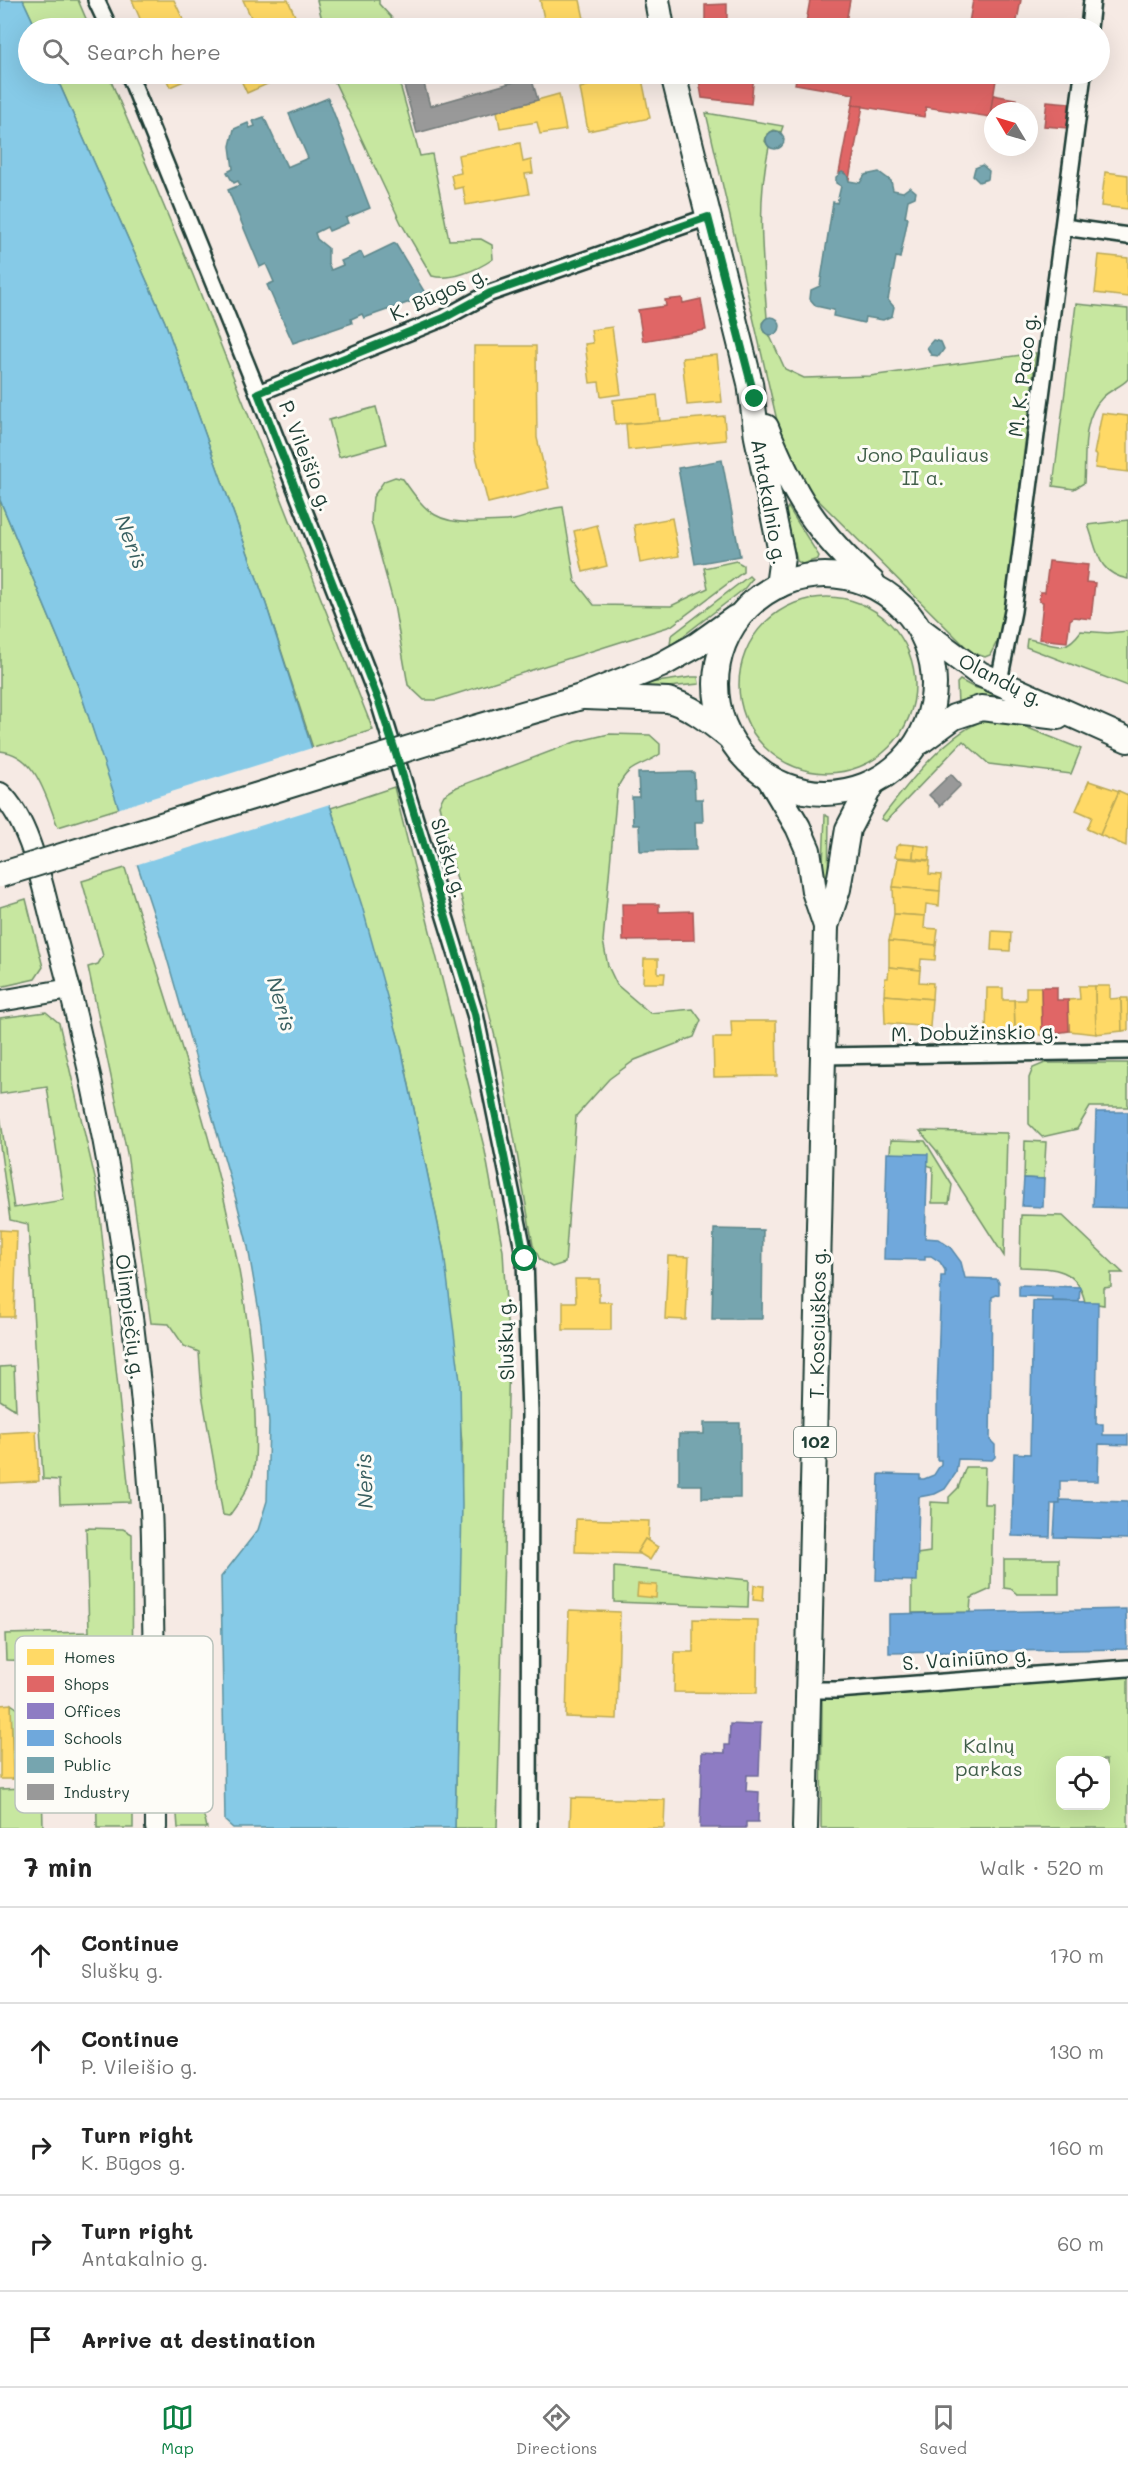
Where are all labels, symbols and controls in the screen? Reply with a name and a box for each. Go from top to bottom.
search box [18,18,1110,84]
icon: search [39,35,72,68]
text: Search here [87,37,221,66]
north arrow [984,102,1038,156]
street label: K. Būgos g. [385,260,492,326]
street label: M. K. Paco g. [1001,311,1043,438]
route end [741,385,767,411]
street label: P. Vileišio g. [274,397,340,515]
street label: Antakalnio g. [746,437,794,567]
park label: Jono Pauliaus II a. [857,441,989,490]
water label: Neris [110,511,155,572]
street label: Olandų g. [955,647,1048,712]
street label: Sluškų g. [425,814,474,901]
water label: Neris [262,973,303,1034]
street label: M. Dobužinskio g. [891,1018,1059,1046]
route start [511,1245,537,1271]
street label: T. Kosciuškos g. [803,1247,831,1399]
street label: Olimpiečių g. [110,1253,152,1381]
street label: Sluškų g. [491,1297,519,1381]
road number: 102 [794,1427,836,1457]
water label: Neris [349,1453,378,1509]
legend [15,1636,213,1813]
street label: S. Vainiūno g. [901,1640,1033,1676]
text: Homes [64,1646,115,1667]
text: Shops [64,1673,109,1694]
text: Offices [64,1700,121,1721]
text: Schools [64,1727,122,1748]
park label: Kalnų parkas [955,1732,1023,1781]
text: Public [64,1754,111,1775]
map controls [1056,1756,1110,1810]
button: locate [1056,1756,1110,1810]
text: Industry [64,1781,130,1802]
text: 7 min [24,1850,92,1884]
text: Walk · 520 m [979,1854,1104,1880]
text: Continue [81,1928,179,1957]
icon: ahead [24,1939,57,1972]
text: 170 m [1049,1942,1104,1968]
text: Sluškų g. [81,1957,163,1983]
text: Continue [81,2024,179,2053]
icon: ahead [24,2035,57,2068]
text: 130 m [1049,2038,1104,2064]
text: P. Vileišio g. [81,2053,198,2079]
text: Turn right [81,2120,193,2149]
icon: right [24,2131,57,2164]
text: 160 m [1048,2134,1104,2160]
text: K. Būgos g. [81,2149,186,2175]
text: Turn right [81,2216,193,2245]
icon: right [24,2227,57,2260]
text: 60 m [1057,2230,1104,2256]
text: Antakalnio g. [81,2245,208,2271]
icon: arrive [24,2323,57,2356]
text: Arrive at destination [81,2325,316,2354]
tab: Map [161,2401,194,2458]
tab: Directions [516,2401,597,2458]
tab: Saved [919,2401,967,2458]

